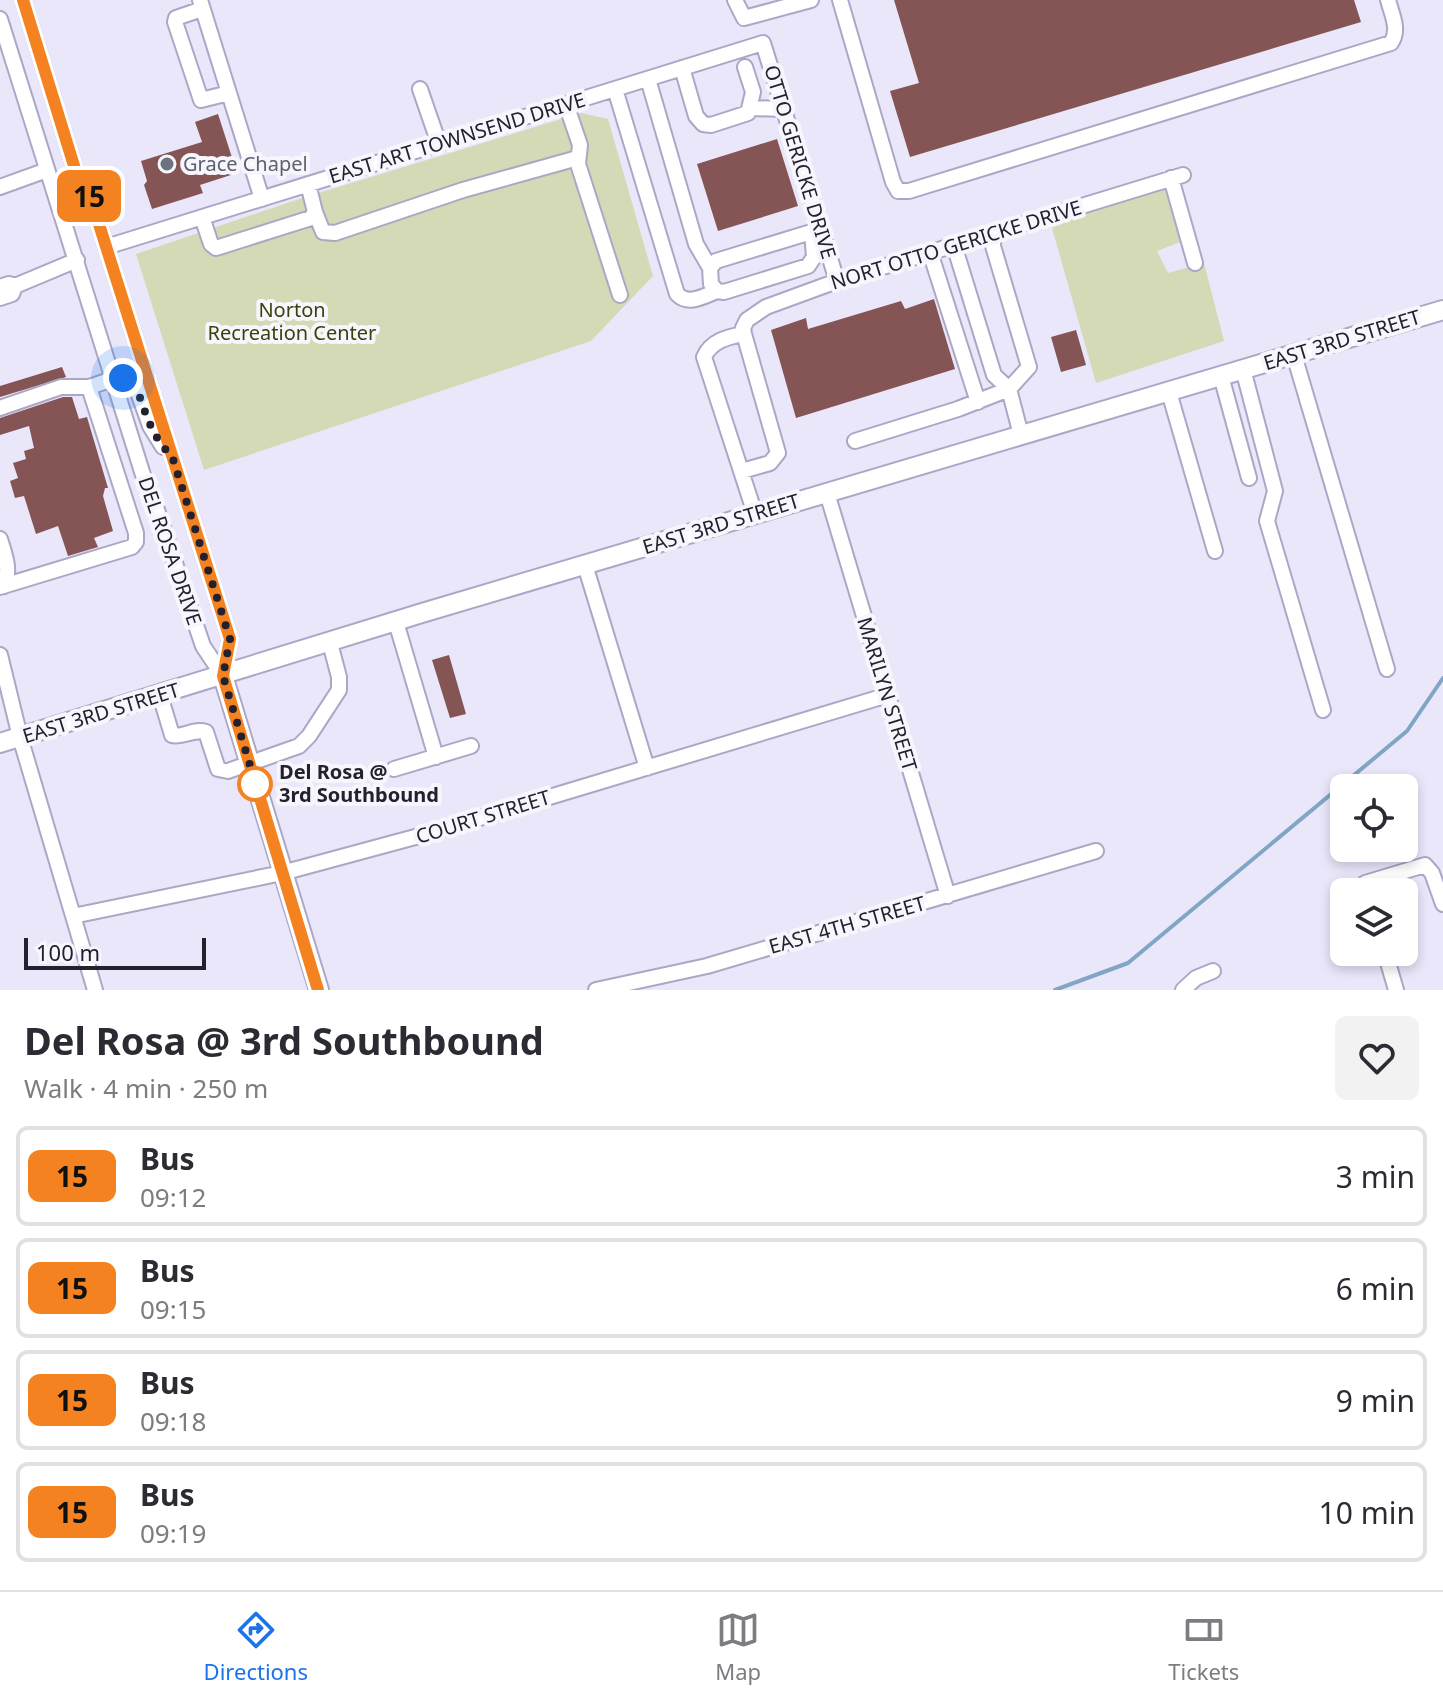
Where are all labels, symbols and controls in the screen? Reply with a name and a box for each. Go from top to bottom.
street label: OTTO GERICKE DRIVE [758,62,843,262]
street label: EAST ART TOWNSEND DRIVE [325,86,588,189]
place label: Grace Chapel [183,150,308,177]
marker: Grace Chapel [158,155,176,173]
line badge: 15 [53,170,125,222]
text: 15 [73,177,105,215]
street label: NORT OTTO GERICKE DRIVE [827,193,1085,296]
park label: Norton Recreation Center [208,296,376,346]
street label: EAST 3RD STREET [1260,303,1424,376]
your location [103,358,143,398]
street label: DEL ROSA DRIVE [132,473,209,629]
street label: EAST 3RD STREET [639,487,803,560]
street label: MARILYN STREET [851,614,924,774]
street label: EAST 3RD STREET [19,676,183,749]
place label: Del Rosa @ 3rd Southbound [279,758,439,808]
marker: Del Rosa @ 3rd Southbound [238,767,272,801]
map controls [1330,774,1418,966]
button: locate [1330,774,1418,862]
street label: COURT STREET [412,783,553,850]
button: layers [1330,878,1418,966]
street label: EAST 4TH STREET [765,889,928,960]
scale bar [24,934,206,970]
text: 100 m [36,937,100,967]
text: Del Rosa @ 3rd Southbound [24,1014,544,1066]
button: heart [1335,1016,1419,1100]
text: Walk · 4 min · 250 m [24,1070,268,1106]
text: Bus [140,1138,195,1179]
text: 3 min [1336,1156,1415,1197]
text: 15 [56,1157,88,1195]
text: 09:12 [140,1179,206,1215]
text: Bus [140,1250,195,1291]
text: 6 min [1336,1268,1415,1309]
text: 15 [56,1269,88,1307]
text: 09:15 [140,1291,206,1327]
text: Bus [140,1362,195,1403]
text: 9 min [1336,1380,1415,1421]
text: 15 [56,1381,88,1419]
text: 09:18 [140,1403,206,1439]
text: Bus [140,1474,195,1515]
text: 10 min [1319,1492,1415,1533]
text: 15 [56,1493,88,1531]
text: 09:19 [140,1515,206,1551]
tab: Directions [204,1608,308,1686]
tab: Map [715,1608,761,1686]
tab: Tickets [1168,1608,1239,1686]

